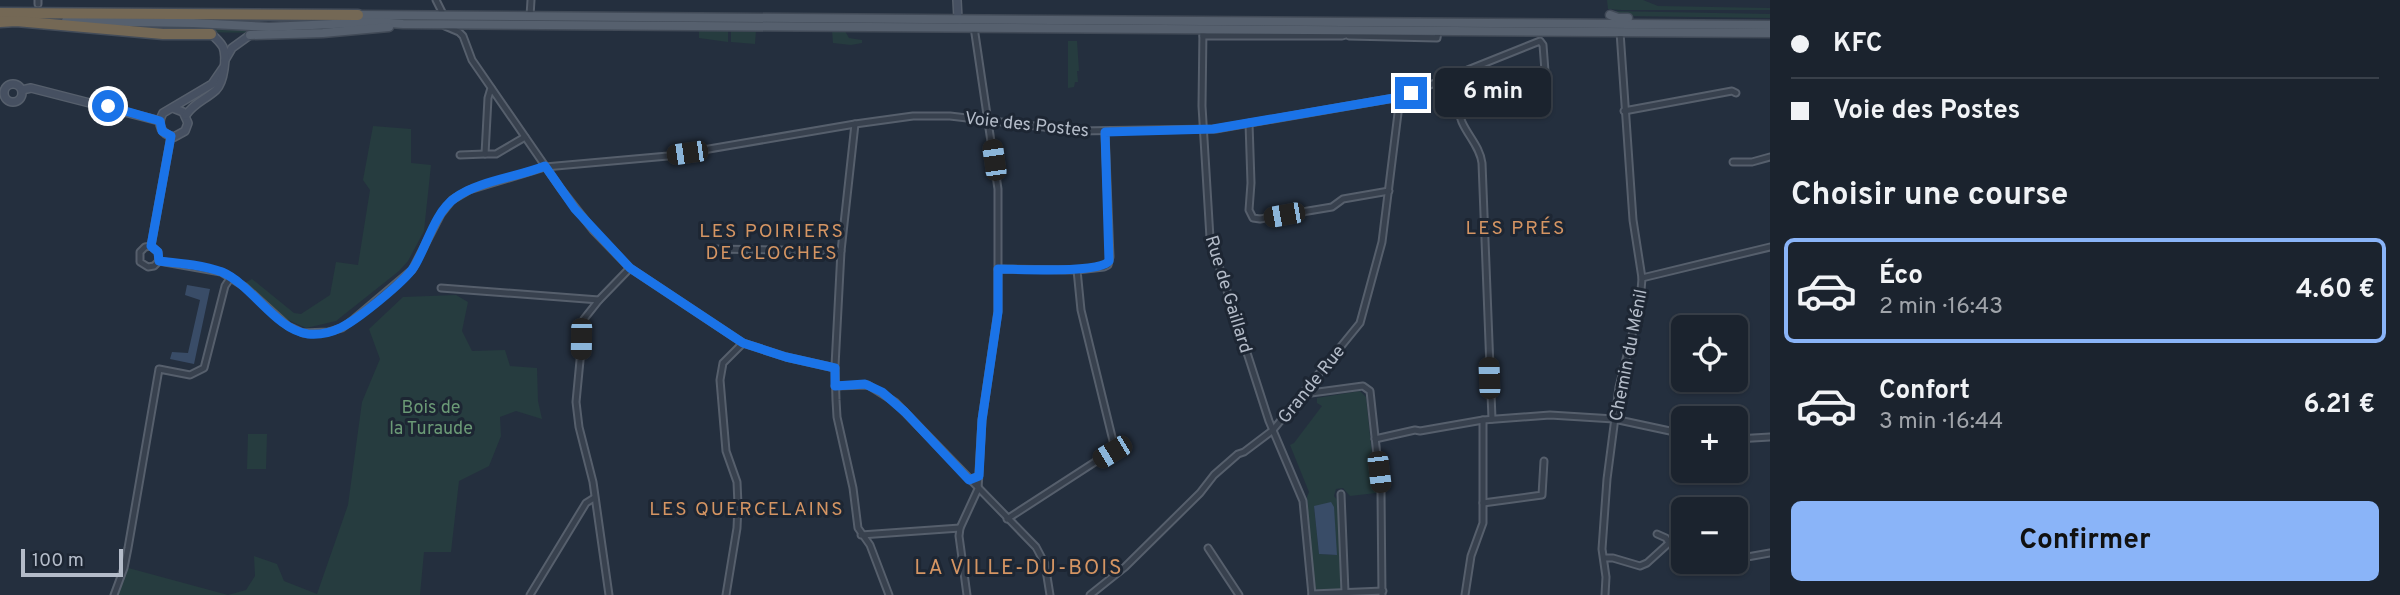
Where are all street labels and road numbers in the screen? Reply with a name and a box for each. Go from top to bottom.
street label: Voie des Postes [964,108,1090,143]
street label: Rue de Gaillard [1199,233,1256,356]
street label: Chemin du Ménil [1605,287,1654,423]
street label: Grande Rue [1273,341,1351,429]

